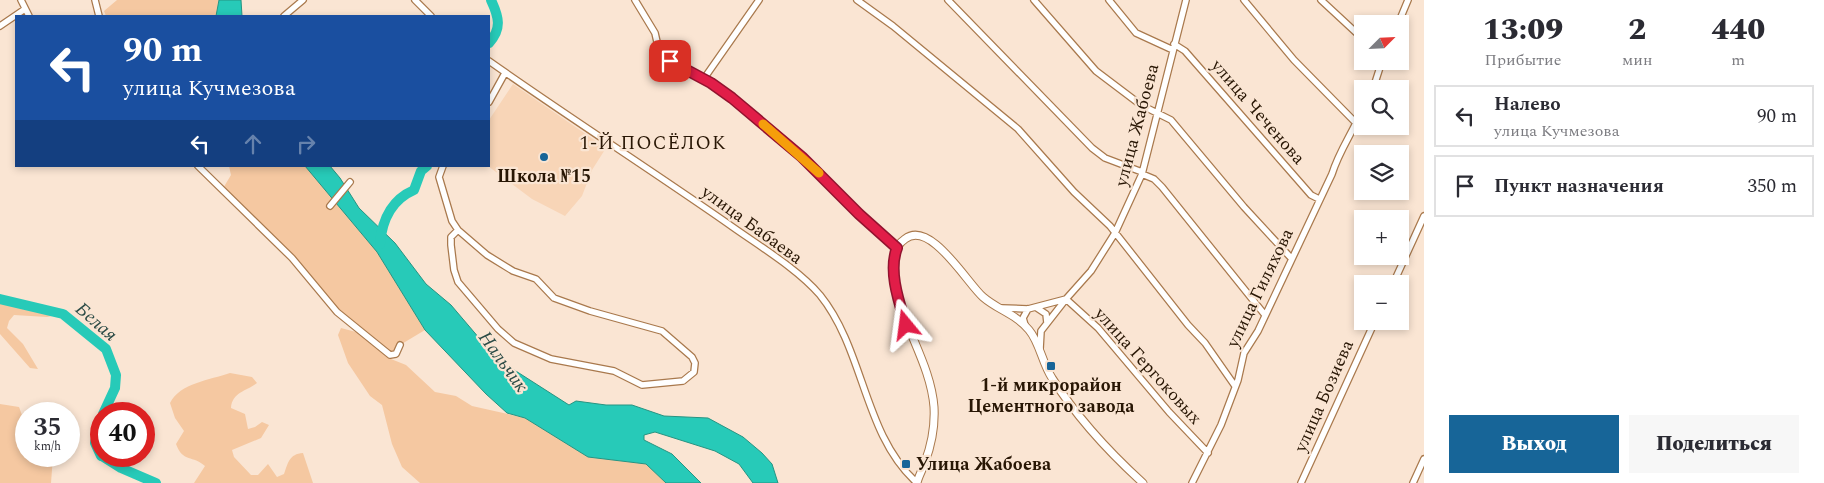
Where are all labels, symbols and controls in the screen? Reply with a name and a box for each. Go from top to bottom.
text: 13:09 [1483,7,1563,53]
text: 2 [1628,7,1646,53]
text: 440 [1711,7,1765,53]
north arrow [1354,15,1409,70]
map controls [1354,15,1409,330]
text: 90 m [123,24,203,77]
icon: left [40,35,105,100]
pin [649,40,691,82]
icon: arrive [656,47,684,75]
text: Прибытие [1485,48,1561,72]
text: мин [1622,48,1652,72]
text: m [1731,48,1745,72]
street label: улица Чеченова [1204,53,1312,171]
street label: улица Жабоева [1107,60,1166,190]
text: улица Кучмезова [123,72,296,105]
button: search [1354,80,1409,135]
text: Налево [1494,90,1561,119]
icon: left [1451,102,1479,130]
text: 90 m [1757,102,1797,131]
text: улица Кучмезова [1494,119,1620,143]
district label: 1-Й ПОСЁЛОК [579,129,727,158]
icon: left [186,130,214,158]
icon: ahead [239,130,267,158]
icon: right [292,130,320,158]
button: layers [1354,145,1409,200]
marker: Школа №15 [538,151,550,163]
place label: Школа №15 [497,163,591,190]
icon: arrive [1451,172,1479,200]
text: Пункт назначения [1494,172,1664,201]
text: 350 m [1747,172,1797,201]
street label: улица Бабаева [695,178,809,271]
button: + [1354,210,1409,265]
street label: улица Гиляхова [1219,224,1301,353]
button: − [1354,275,1409,330]
water label: Белая [68,295,124,349]
position arrow [879,298,931,350]
street label: улица Гергоковых [1087,300,1208,431]
water label: Нальчик [471,325,535,399]
street label: улица Бозиева [1287,335,1361,458]
marker: 1-й микрорайон Цементного завода [1045,360,1057,372]
place label: 1-й микрорайон Цементного завода [967,372,1135,420]
speed limit sign: 40 [90,402,155,467]
text: 35 [33,409,62,447]
button: Выход [1449,415,1619,473]
button: Поделиться [1629,415,1799,473]
text: km/h [34,437,61,456]
place label: Улица Жабоева [916,451,1052,478]
marker: Улица Жабоева [900,458,912,470]

